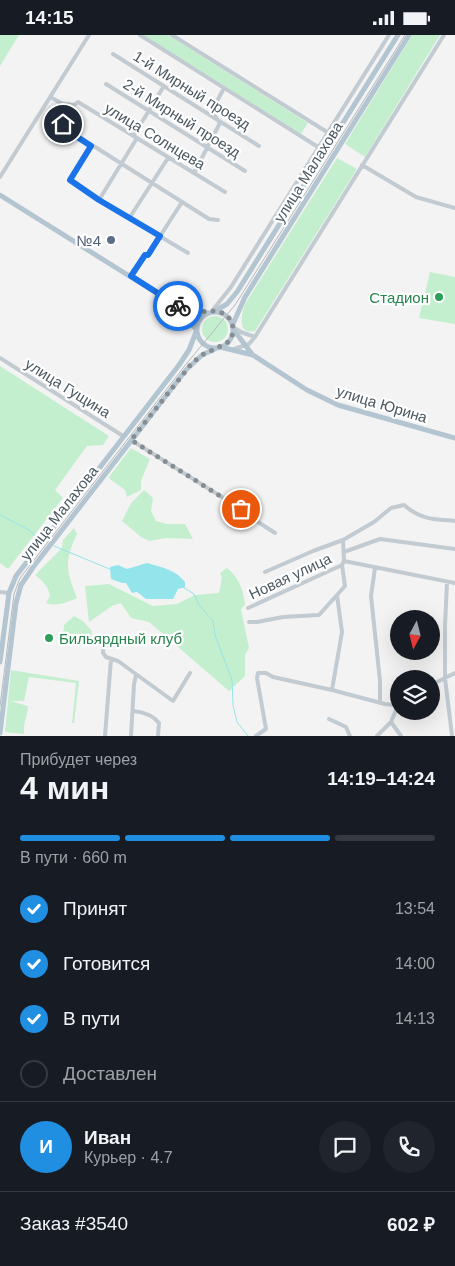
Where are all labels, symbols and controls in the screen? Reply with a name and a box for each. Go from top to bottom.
text: 14:15 [25,7,74,28]
street label: 1-й Мирный проезд [130,47,254,133]
street label: 2-й Мирный проезд [120,75,244,161]
street label: улица Солнцева [102,99,209,173]
pin [42,103,84,145]
icon: home [49,110,77,138]
street label: улица Малахова [270,118,346,225]
place label: №4 [77,232,101,249]
marker: №4 [105,234,117,246]
courier [153,281,203,331]
place label: Стадион [369,289,429,306]
marker: Стадион [433,291,445,303]
icon: bike [164,292,192,320]
street label: улица Гущина [22,355,114,421]
street label: улица Юрина [335,382,430,426]
street label: улица Малахова [17,462,102,564]
pin [220,488,262,530]
icon: bag [227,495,255,523]
street label: Новая улица [246,549,334,602]
north arrow [390,610,440,660]
map controls [390,610,440,720]
place label: Бильярдный клуб [59,630,182,647]
marker: Бильярдный клуб [43,632,55,644]
button: layers [390,670,440,720]
text: Прибудет через [20,751,137,768]
text: 14:19–14:24 [327,768,435,789]
text: 4 мин [20,770,109,806]
text: В пути · 660 m [20,849,127,866]
icon: check [20,895,48,923]
text: Принят [63,898,127,919]
text: 13:54 [395,900,435,917]
icon: check [20,950,48,978]
text: Готовится [63,953,150,974]
text: 14:00 [395,955,435,972]
icon: check [20,1005,48,1033]
text: В пути [63,1008,120,1029]
text: 14:13 [395,1010,435,1027]
text: Доставлен [63,1063,157,1084]
button: chat [319,1121,371,1173]
button: phone [383,1121,435,1173]
text: Иван [84,1127,131,1148]
text: И [39,1136,53,1157]
text: Курьер · 4.7 [84,1149,173,1166]
text: Заказ #3540 [20,1213,128,1234]
text: 602 ₽ [387,1214,435,1235]

